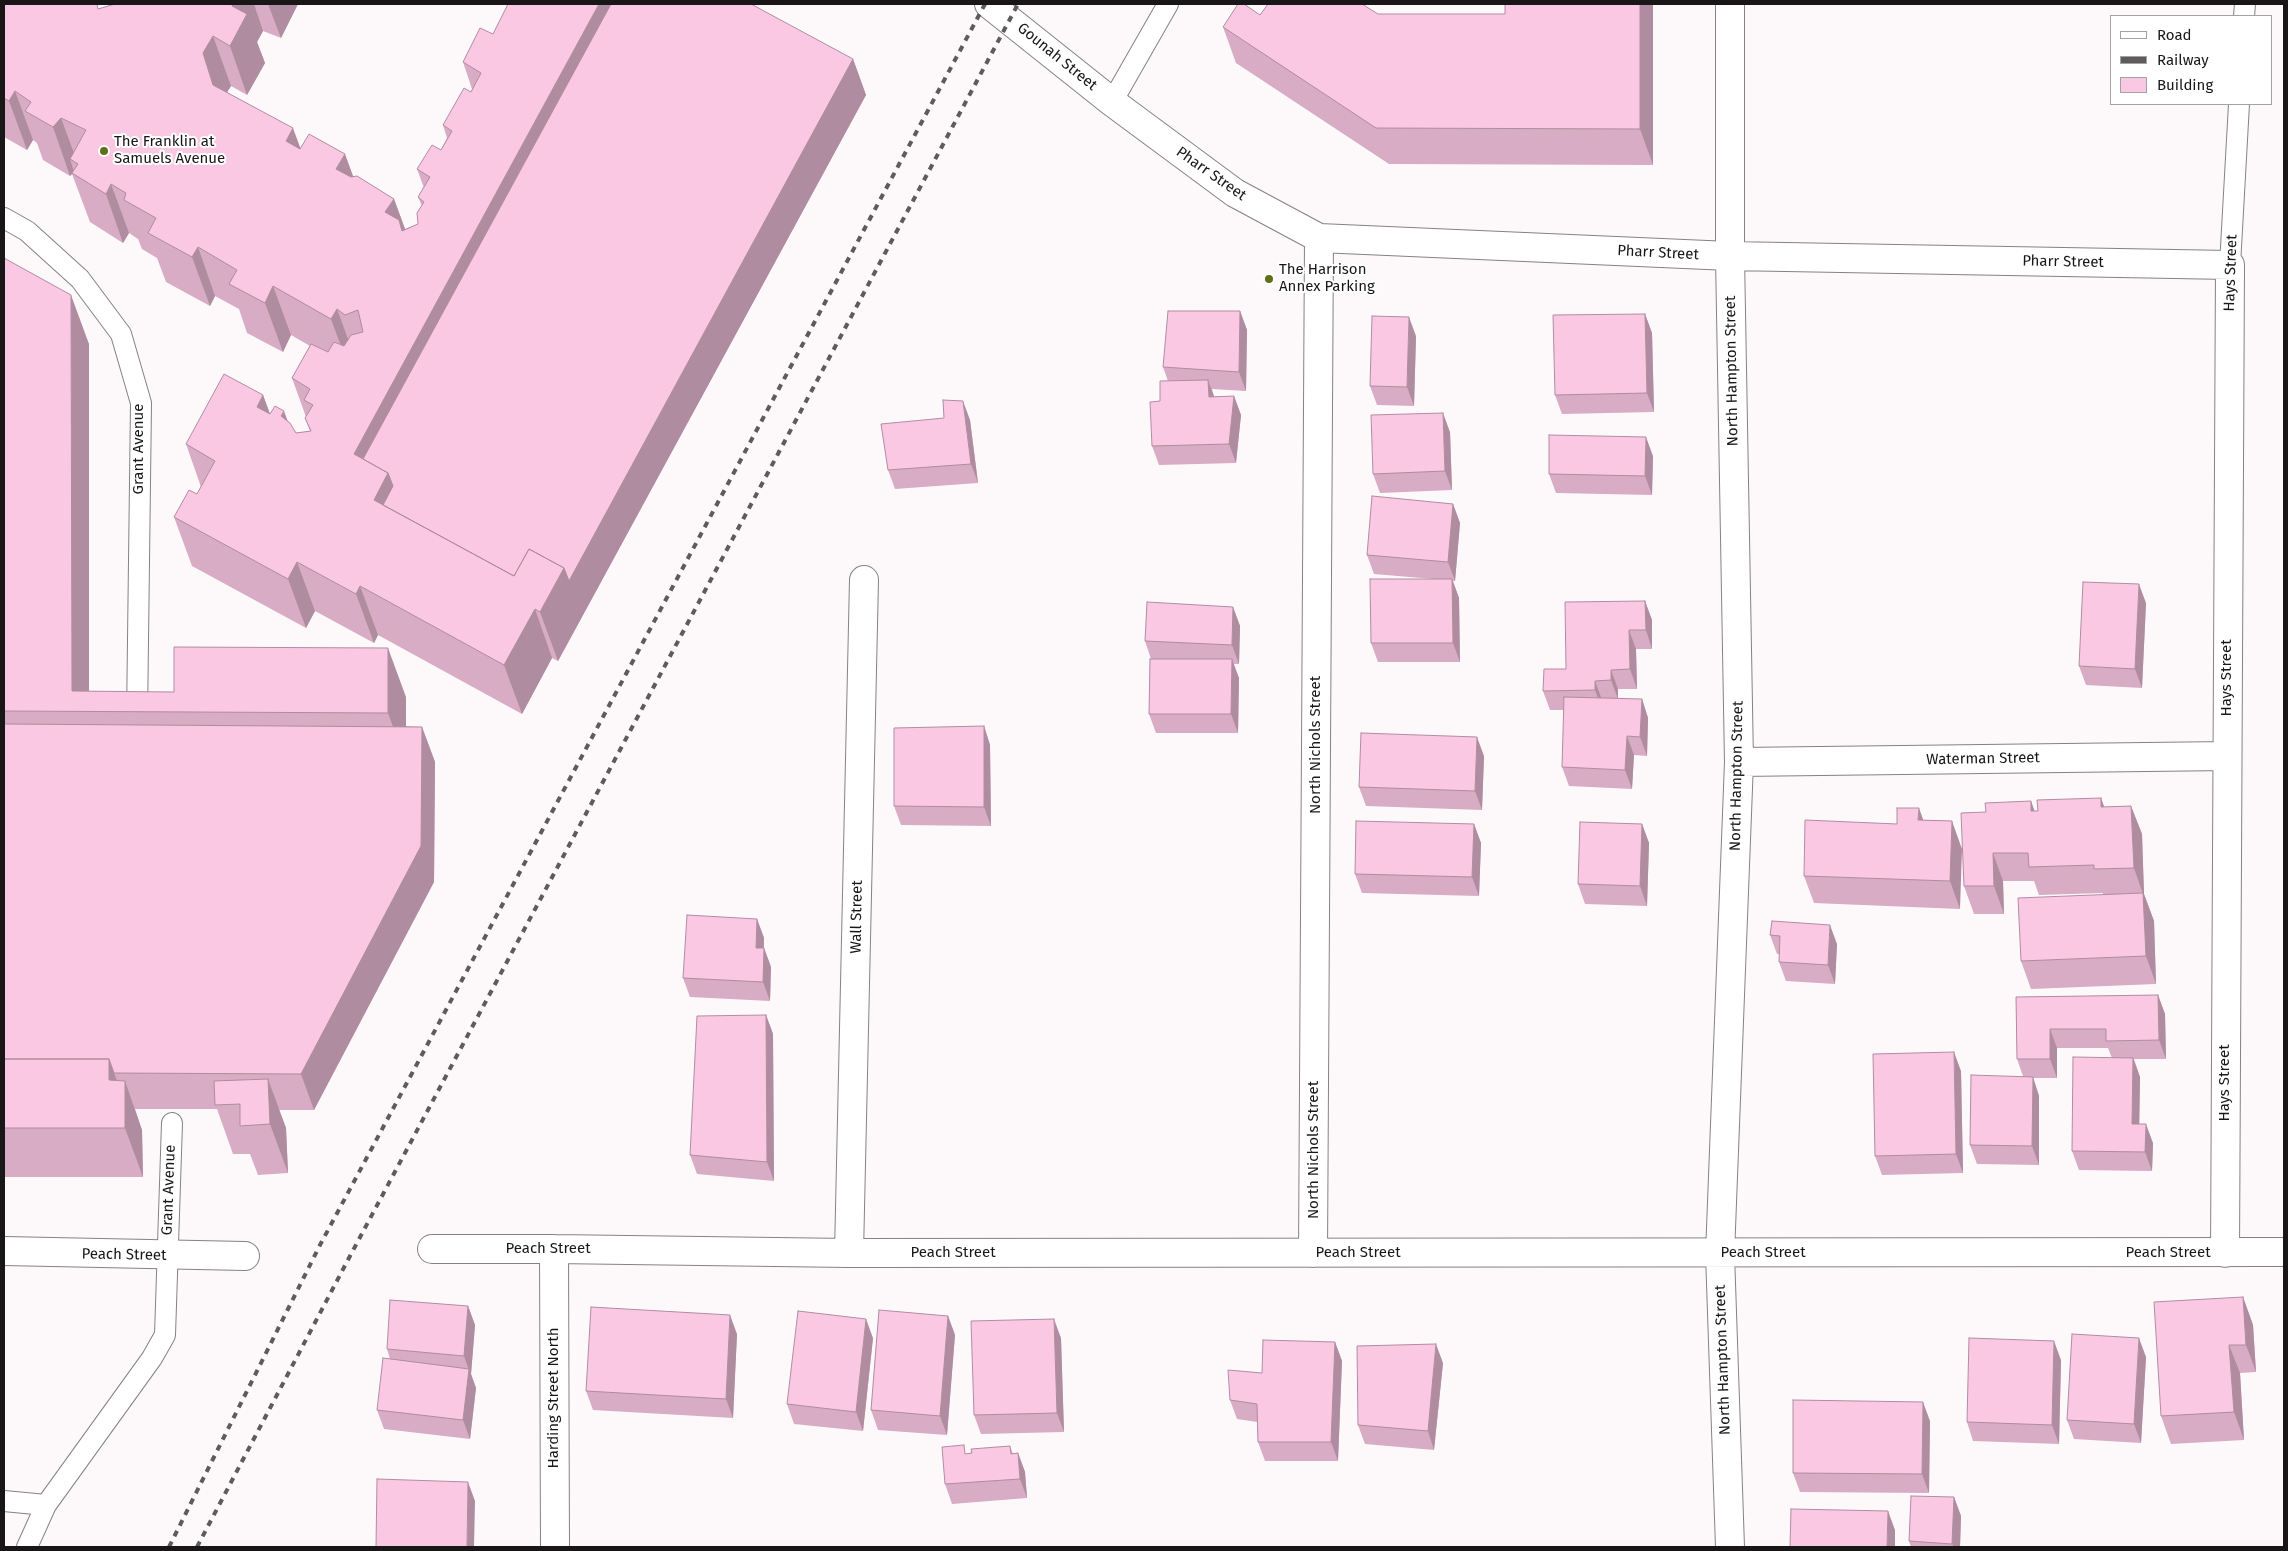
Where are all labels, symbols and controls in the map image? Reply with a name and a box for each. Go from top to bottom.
legend [2110,15,2273,105]
street label: Gounah Street [1014,19,1100,95]
text: Road [2157,26,2192,44]
text: Railway [2157,51,2209,69]
text: Building [2157,76,2213,94]
place label: The Franklin at Samuels Avenue [114,133,225,168]
street label: Pharr Street [1172,143,1250,205]
marker: The Franklin at Samuels Avenue [98,145,110,157]
street label: Hays Street [2221,234,2241,312]
street label: Pharr Street [1617,242,1699,264]
street label: Pharr Street [2022,252,2104,272]
place label: The Harrison Annex Parking [1279,261,1375,296]
marker: The Harrison Annex Parking [1263,273,1275,285]
street label: North Hampton Street [1722,296,1742,446]
street label: Grant Avenue [130,404,148,494]
street label: Hays Street [2218,639,2236,717]
street label: North Nichols Street [1307,676,1325,814]
street label: North Hampton Street [1727,701,1747,851]
street label: Waterman Street [1926,749,2040,769]
street label: Wall Street [847,880,867,954]
street label: Hays Street [2216,1044,2234,1122]
street label: North Nichols Street [1305,1081,1323,1219]
street label: Grant Avenue [158,1144,180,1236]
street label: Peach Street [505,1240,591,1258]
street label: Peach Street [910,1244,996,1262]
street label: Peach Street [1315,1244,1401,1262]
street label: Peach Street [1720,1244,1806,1262]
street label: Peach Street [2125,1244,2211,1262]
street label: Peach Street [81,1245,167,1265]
street label: North Hampton Street [1711,1284,1735,1436]
street label: Harding Street North [545,1327,563,1469]

